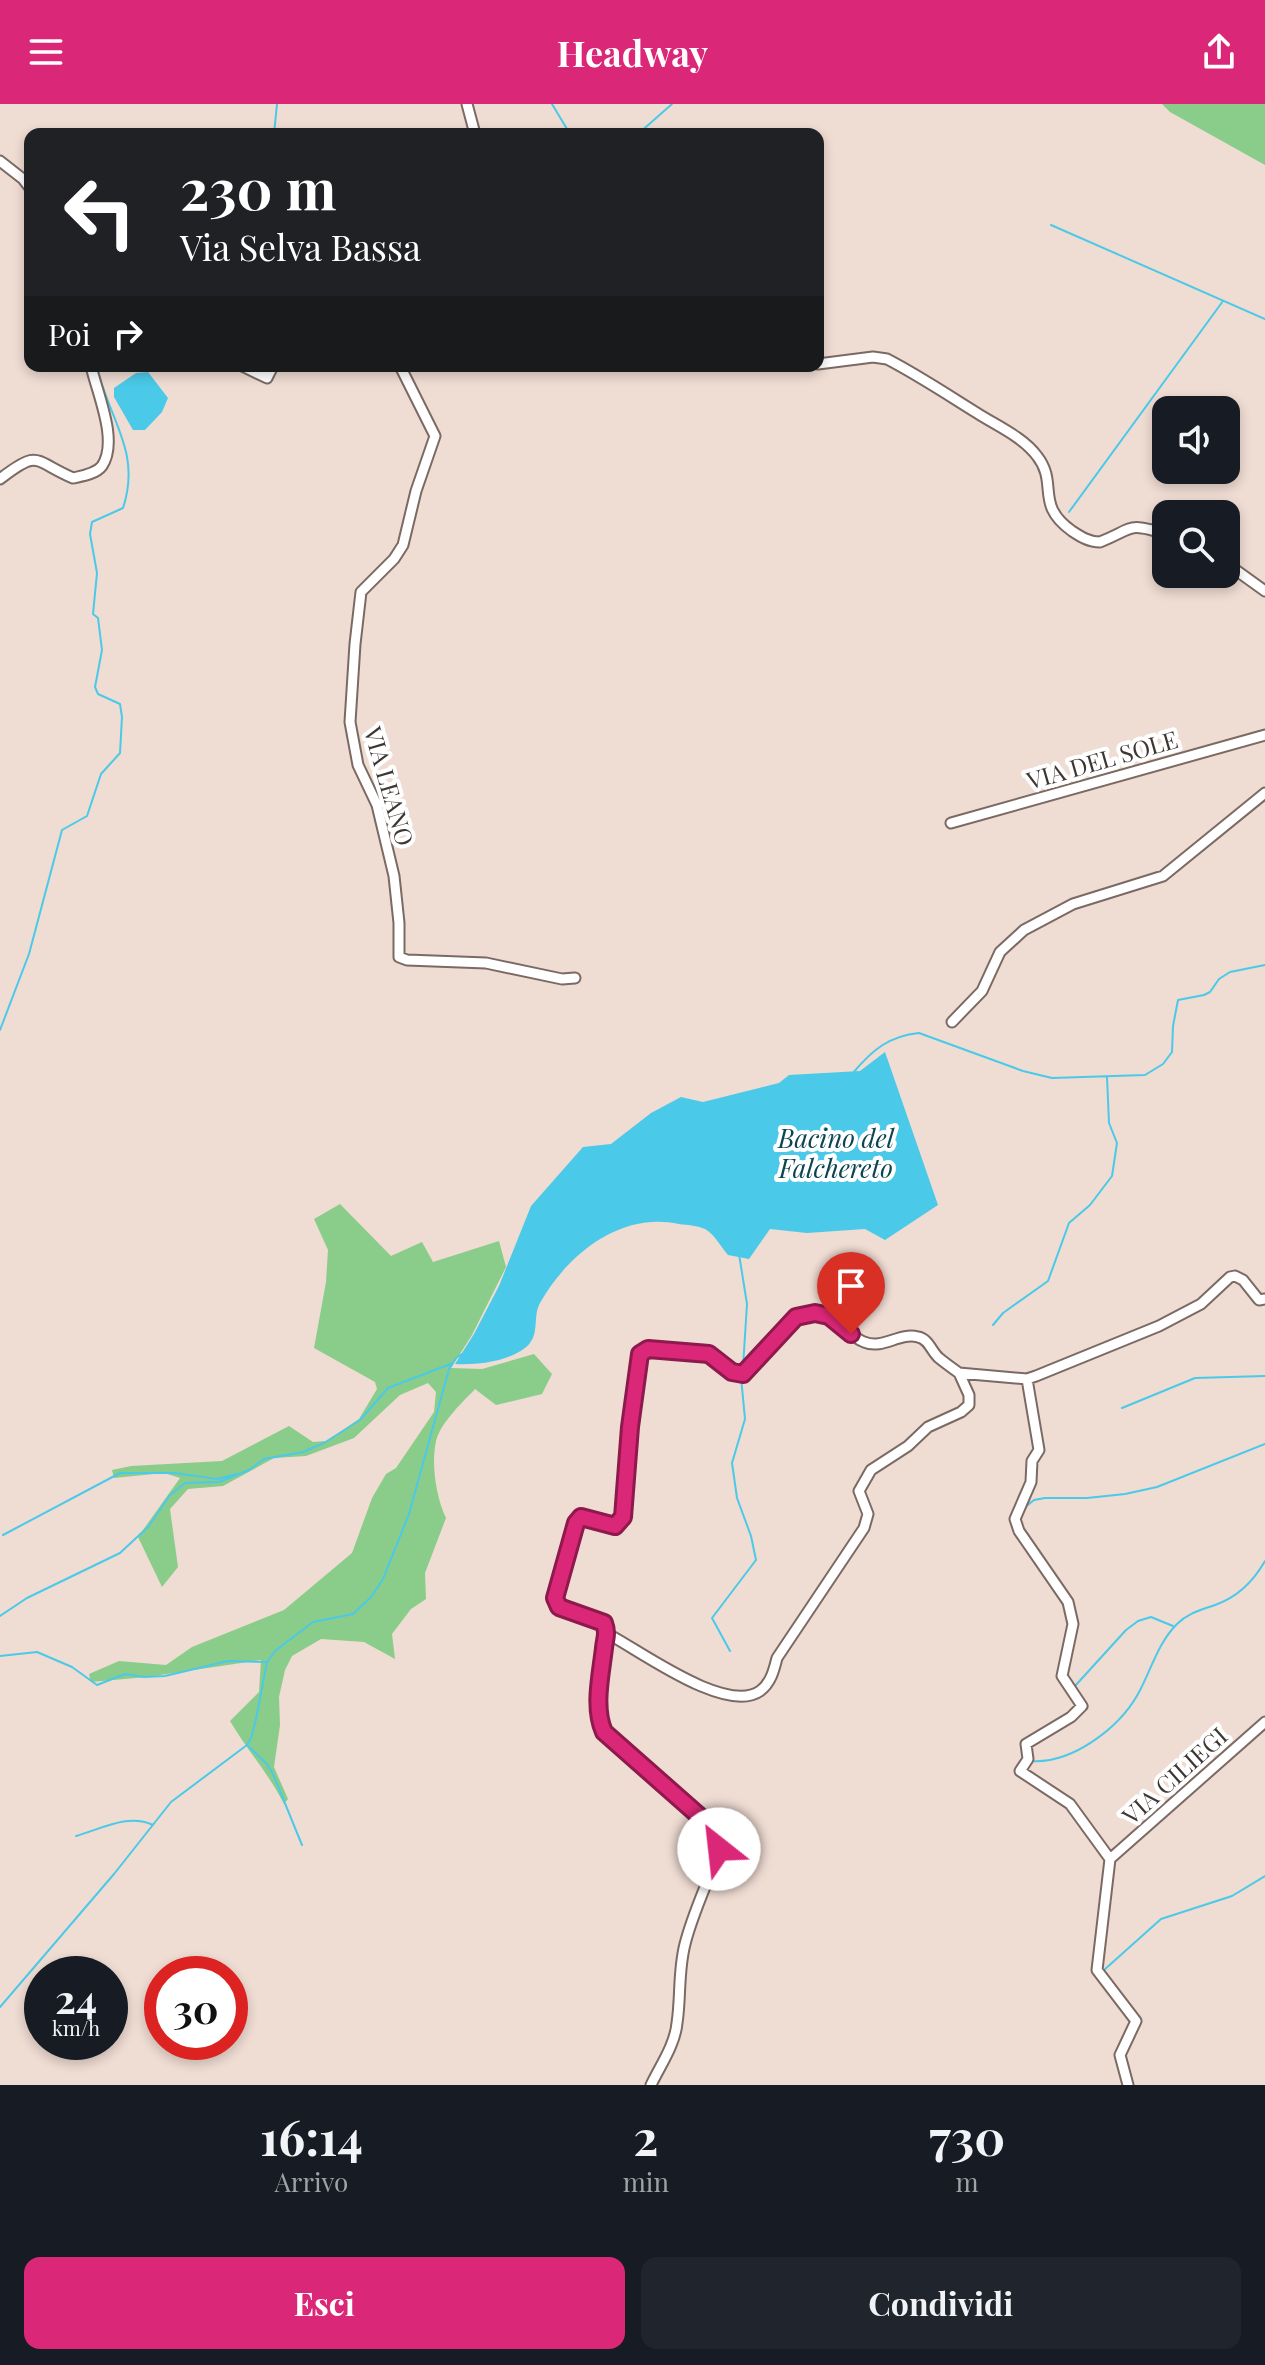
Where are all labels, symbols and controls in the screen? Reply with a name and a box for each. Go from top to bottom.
text: Headway [557,28,708,76]
icon: menu [24,30,68,74]
icon: share [1197,30,1241,74]
text: 230 m [180,150,336,225]
icon: left [48,160,152,264]
text: Via Selva Bassa [180,222,421,270]
icon: right [106,312,150,356]
text: Poi [48,314,90,354]
map controls [1152,396,1240,588]
button: sound [1152,396,1240,484]
button: search [1152,500,1240,588]
street label: VIA LEANO [357,722,422,849]
street label: VIA DEL SOLE [1022,722,1181,796]
water label: Bacino del Falchereto [777,1120,896,1185]
pin [817,1252,885,1334]
icon: arrive [829,1264,873,1308]
street label: VIA CILIEGI [1114,1719,1233,1831]
position arrow [677,1807,761,1891]
speed limit sign: 30 [144,1956,248,2060]
text: 24 [55,1971,97,2024]
text: km/h [52,2014,100,2041]
text: 16:14 [260,2104,363,2168]
text: 2 [633,2104,658,2168]
text: 730 [929,2104,1005,2168]
text: Arrivo [274,2164,348,2199]
text: min [623,2164,669,2199]
text: m [955,2164,979,2199]
button: Esci [24,2257,625,2349]
button: Condividi [641,2257,1241,2349]

